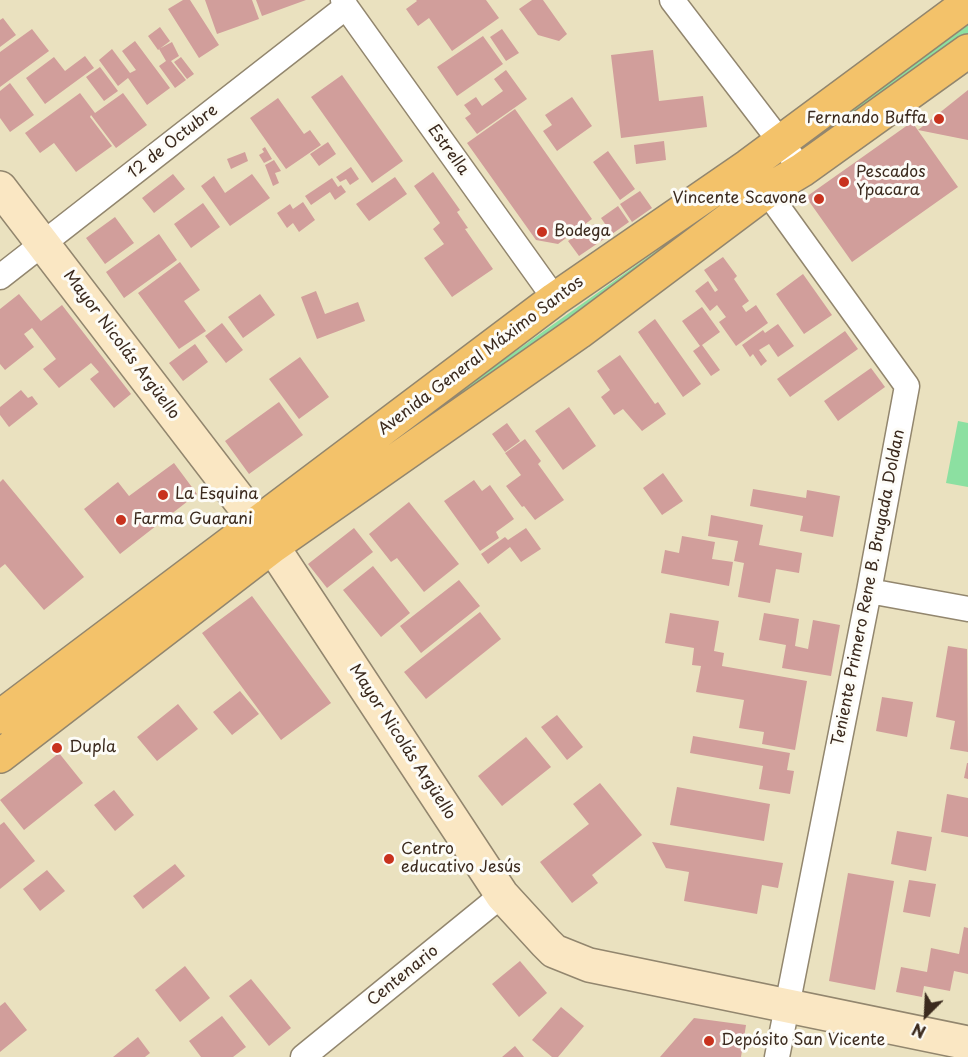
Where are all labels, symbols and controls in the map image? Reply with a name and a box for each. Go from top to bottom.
street label: 12 de Octubre [124,101,222,183]
place label: Fernando Buffa [806,109,927,129]
marker: Fernando Buffa [932,112,946,126]
street label: Estrella [423,121,473,179]
place label: Pescados Ypacara [856,163,925,201]
marker: Pescados Ypacara [837,175,851,189]
place label: Vincente Scavone [673,189,807,209]
marker: Vincente Scavone [812,192,826,206]
place label: Bodega [554,222,610,242]
marker: Bodega [535,225,549,239]
street label: Mayor Nicolás Argüello [59,267,183,423]
street label: Avenida General Máximo Santos [375,273,587,439]
street label: Teniente Primero Rene B. Brugada Doldan [829,428,909,748]
place label: La Esquina [175,485,258,505]
marker: La Esquina [156,488,170,502]
place label: Farma Guarani [133,510,253,530]
marker: Farma Guarani [114,513,128,527]
street label: Mayor Nicolás Argüello [345,661,459,823]
place label: Dupla [69,738,116,758]
marker: Dupla [50,741,64,755]
place label: Centro educativo Jesús [401,840,521,878]
marker: Centro educativo Jesús [382,852,396,866]
street label: Centenario [364,942,442,1010]
north arrow [896,985,956,1045]
text: N [908,1018,929,1045]
place label: Depósito San Vicente [721,1031,885,1051]
marker: Depósito San Vicente [702,1034,716,1048]

